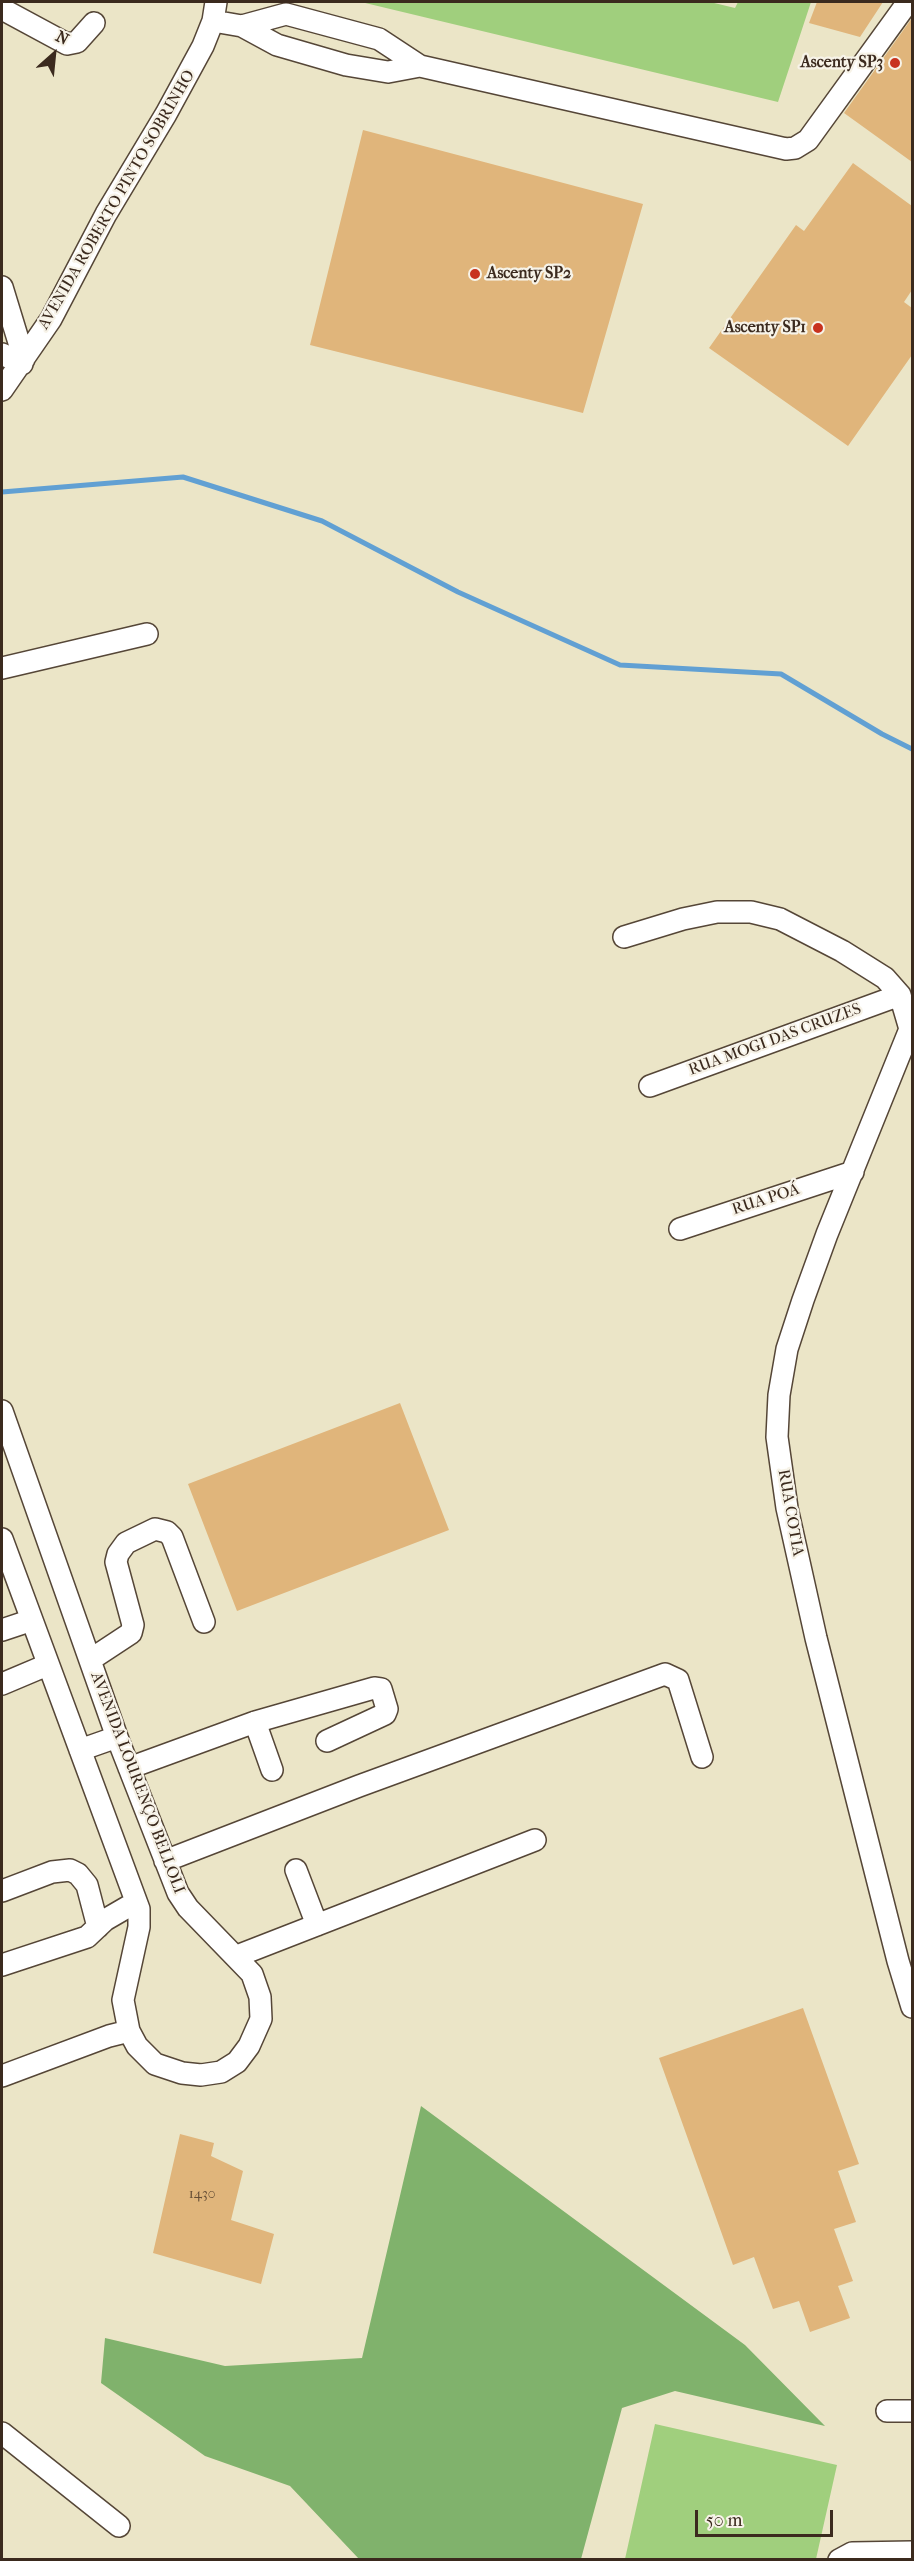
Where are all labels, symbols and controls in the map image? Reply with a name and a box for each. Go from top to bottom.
north arrow [24,24,84,84]
text: N [53,26,72,49]
place label: Ascenty SP3 [800,53,883,73]
marker: Ascenty SP3 [888,56,902,70]
street label: AVENIDA ROBERTO PINTO SOBRINHO [35,67,199,333]
place label: Ascenty SP2 [487,264,571,284]
marker: Ascenty SP2 [468,267,482,281]
place label: Ascenty SP1 [724,318,806,338]
marker: Ascenty SP1 [811,321,825,335]
street label: RUA MOGI DAS CRUZES [686,1000,864,1080]
street label: RUA POÁ [730,1180,802,1220]
street label: RUA COTIA [773,1468,807,1558]
street label: AVENIDA LOURENÇO BELLOLI [86,1669,188,1897]
house number: 1430 [189,2187,215,2203]
scale bar [698,2498,836,2536]
text: 50 m [706,2510,742,2531]

